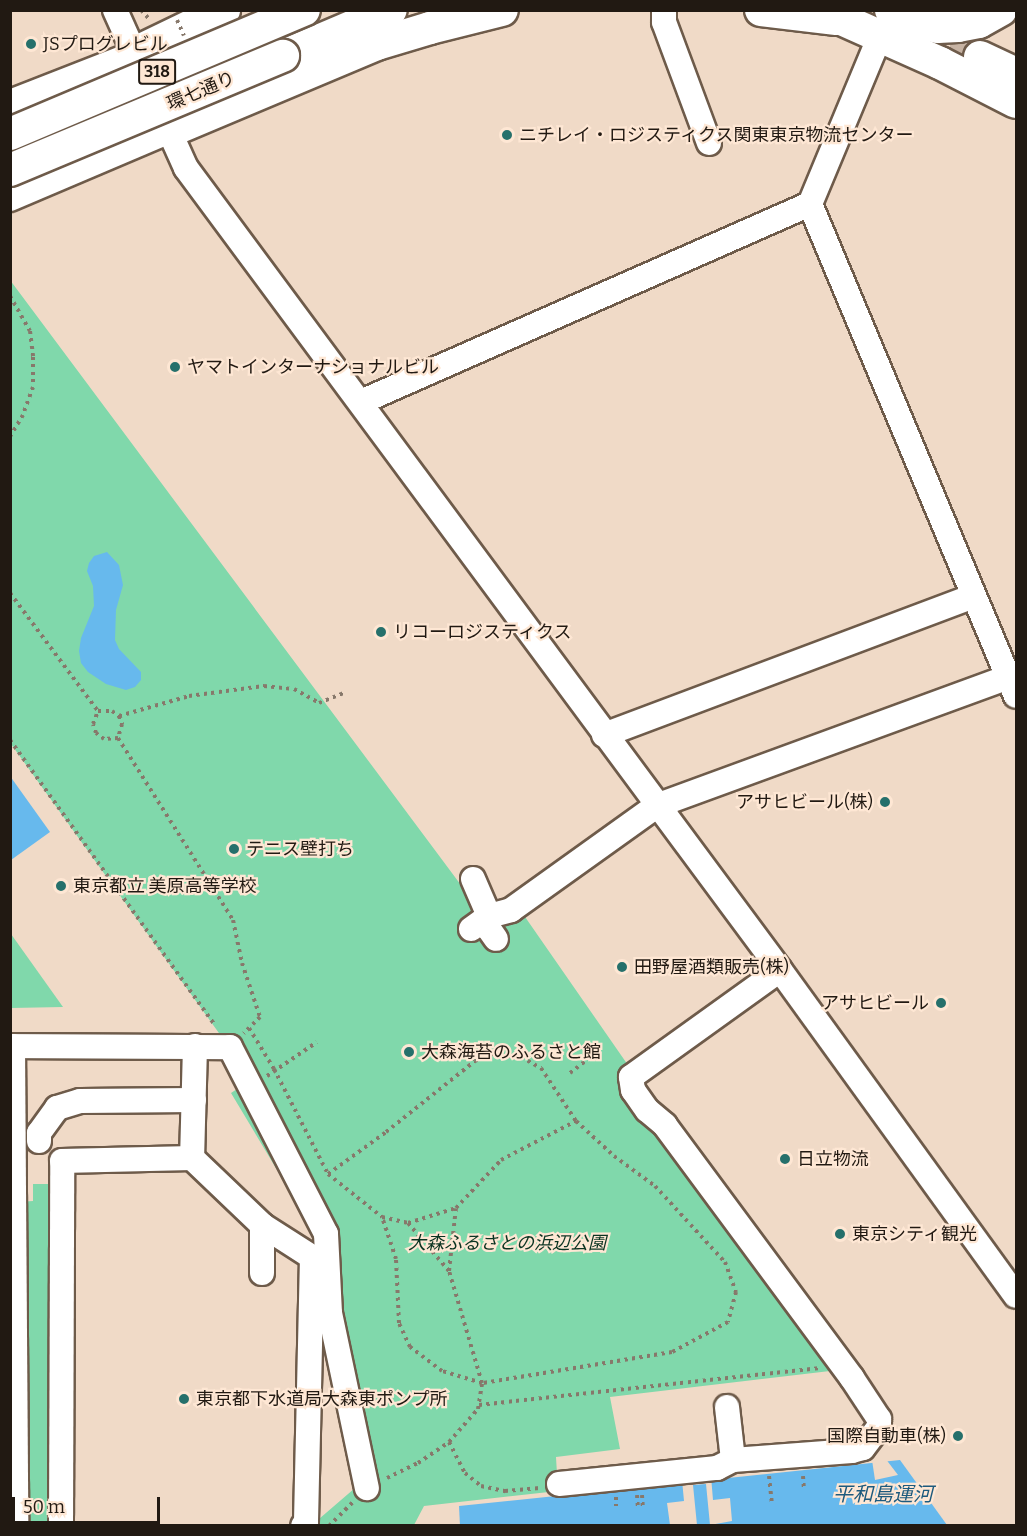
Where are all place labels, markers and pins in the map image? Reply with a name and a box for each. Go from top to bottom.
place label: JSプログレビル [43,33,168,55]
marker: JSプログレビル [24,37,38,51]
place label: ニチレイ・ロジスティクス関東東京物流センター [519,124,915,146]
marker: ニチレイ・ロジスティクス関東東京物流センター [500,128,514,142]
place label: ヤマトインターナショナルビル [187,356,439,378]
marker: ヤマトインターナショナルビル [168,360,182,374]
place label: リコーロジスティクス [393,621,573,643]
marker: リコーロジスティクス [374,625,388,639]
place label: アサヒビール(株) [736,791,873,813]
marker: アサヒビール(株) [878,795,892,809]
place label: テニス壁打ち [246,838,354,860]
marker: テニス壁打ち [227,842,241,856]
place label: 東京都立 美原高等学校 [73,875,257,897]
marker: 東京都立 美原高等学校 [54,879,68,893]
place label: 田野屋酒類販売(株) [634,956,789,978]
marker: 田野屋酒類販売(株) [615,960,629,974]
place label: アサヒビール [821,992,929,1014]
marker: アサヒビール [934,996,948,1010]
place label: 大森海苔のふるさと館 [421,1041,601,1063]
marker: 大森海苔のふるさと館 [402,1045,416,1059]
place label: 日立物流 [797,1148,869,1170]
marker: 日立物流 [778,1152,792,1166]
place label: 東京シティ観光 [852,1223,978,1245]
marker: 東京シティ観光 [833,1227,847,1241]
place label: 東京都下水道局大森東ポンプ所 [196,1388,448,1410]
marker: 東京都下水道局大森東ポンプ所 [177,1392,191,1406]
place label: 国際自動車(株) [827,1425,946,1447]
marker: 国際自動車(株) [951,1429,965,1443]

